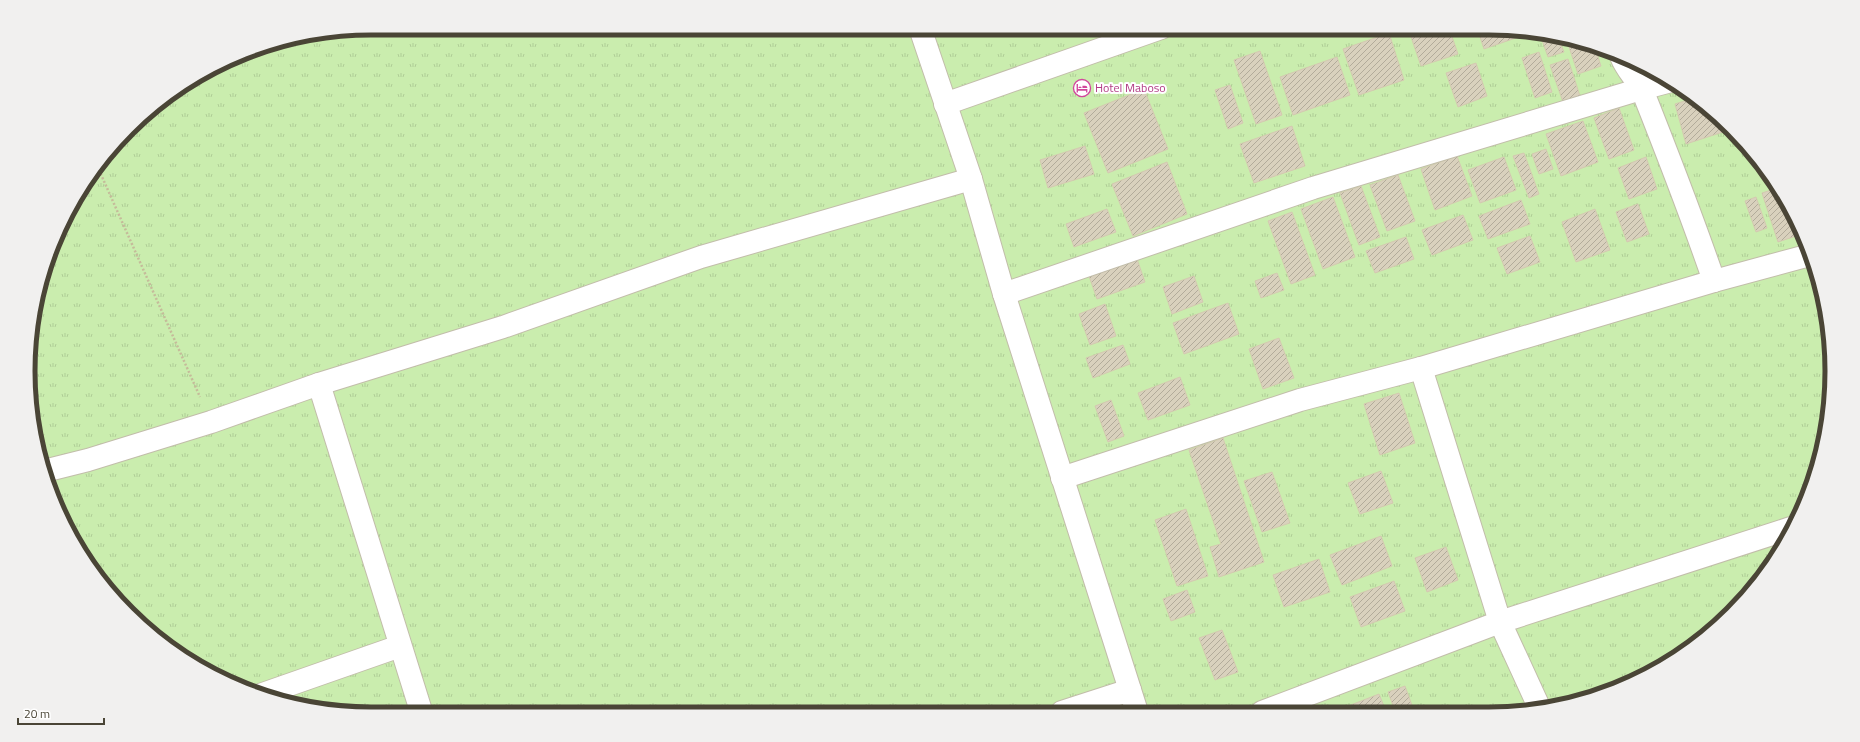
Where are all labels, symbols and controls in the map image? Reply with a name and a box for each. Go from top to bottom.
hotel icon: Hotel Maboso [1072,78,1092,98]
place label: Hotel Maboso [1095,78,1166,97]
scale bar [18,700,104,726]
text: 20 m [24,704,50,723]

